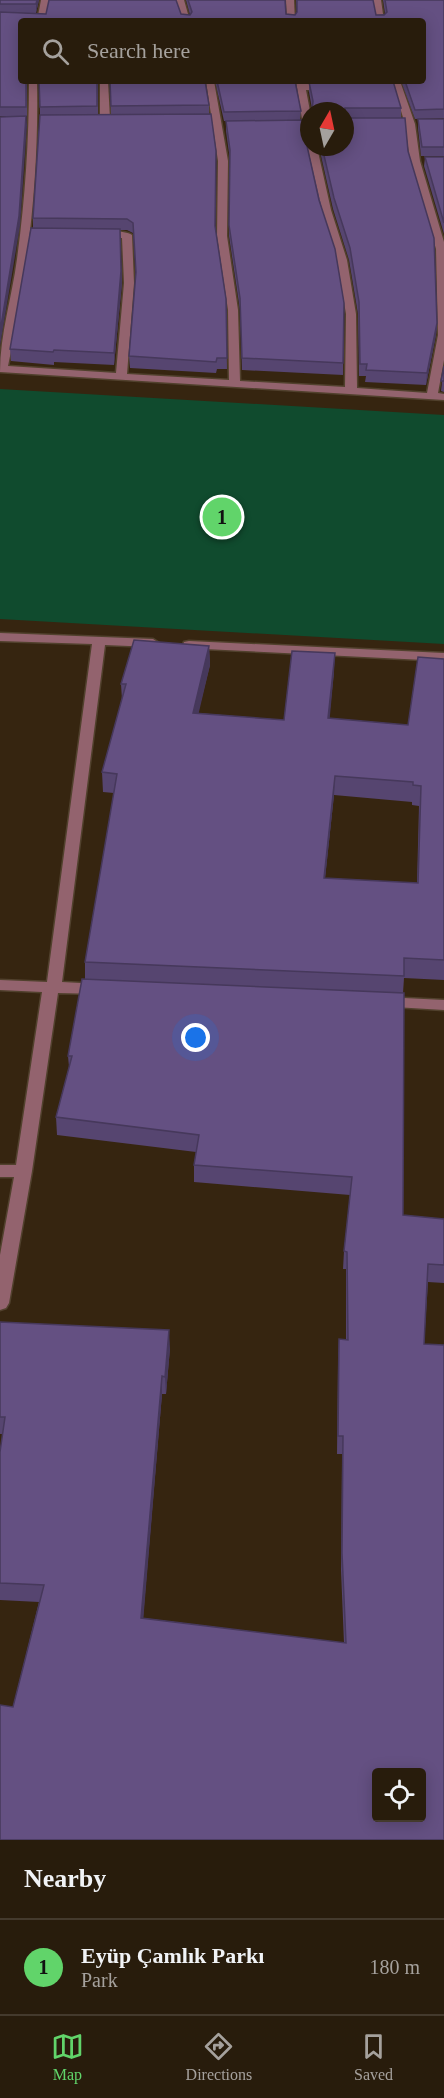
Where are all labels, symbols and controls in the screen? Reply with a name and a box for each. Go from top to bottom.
search box [18,18,426,84]
icon: search [39,35,72,68]
text: Search here [87,38,190,63]
north arrow [300,102,354,156]
pin: 1 [202,494,242,540]
your location [181,1023,210,1052]
map controls [372,1768,426,1822]
button: locate [372,1768,426,1822]
text: Nearby [24,1864,106,1893]
text: Eyüp Çamlık Parkı [81,1943,264,1968]
text: 1 [39,1956,49,1978]
text: 180 m [369,1956,420,1978]
text: Park [81,1969,118,1991]
tab: Map [51,2030,84,2084]
tab: Directions [186,2030,252,2084]
tab: Saved [354,2030,393,2084]

